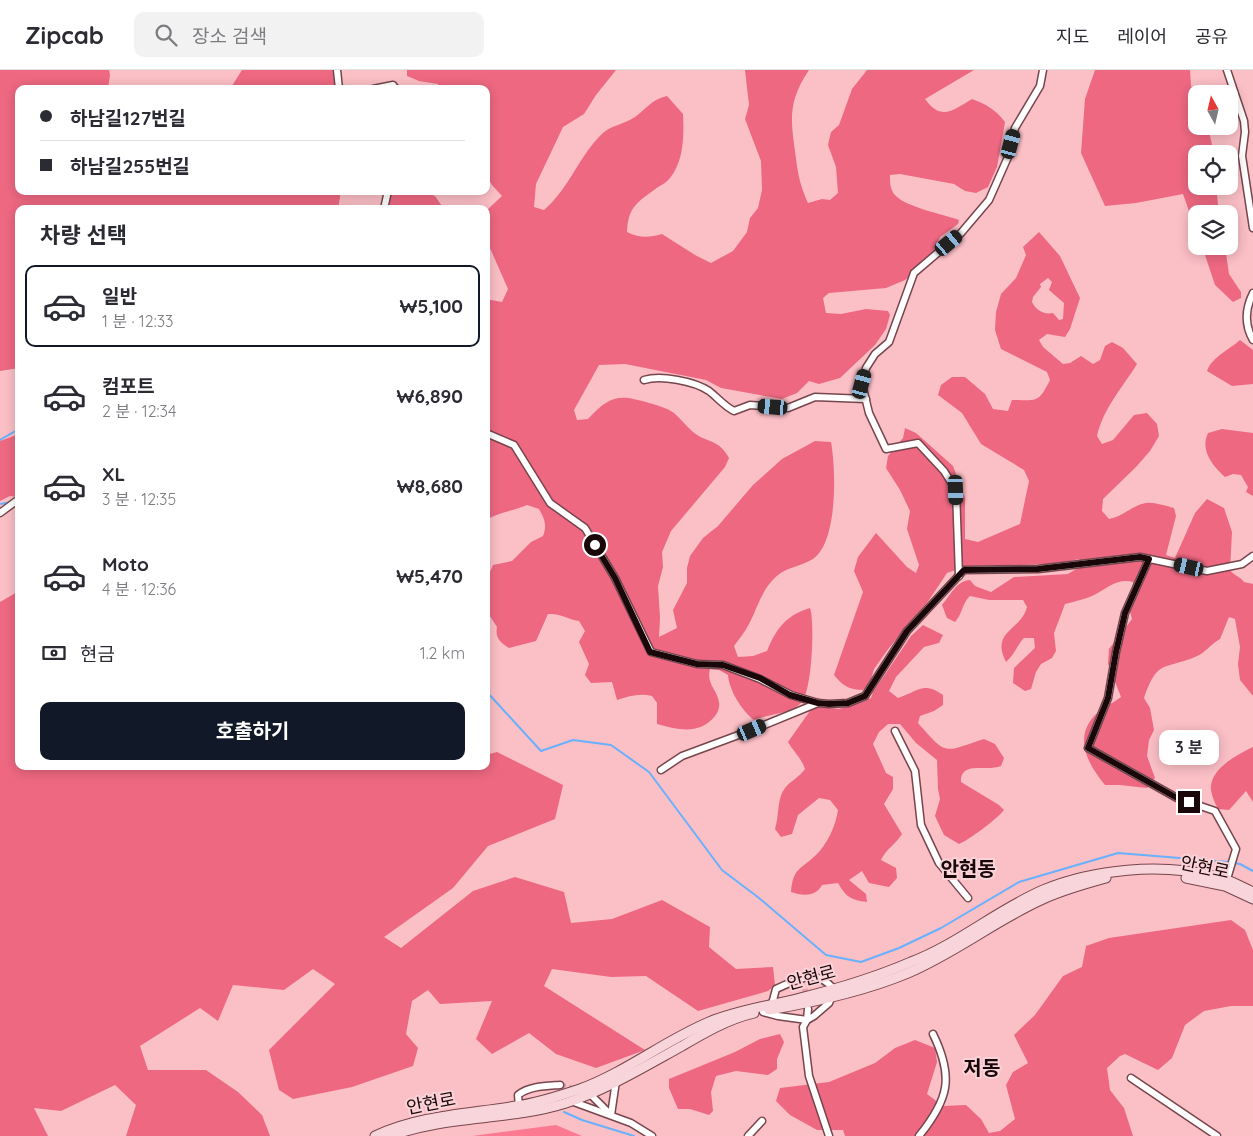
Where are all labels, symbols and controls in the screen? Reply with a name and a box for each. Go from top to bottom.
search box [134,12,484,57]
text: Zipcab [25,20,104,50]
icon: search [152,21,180,49]
text: 장소 검색 [192,24,267,48]
text: 지도 [1056,25,1089,48]
text: 레이어 [1117,25,1167,48]
text: 공유 [1195,25,1228,48]
north arrow [1188,85,1238,135]
map controls [1188,85,1238,255]
text: 하남길127번길 [70,106,186,130]
car [999,128,1022,160]
button: locate [1188,145,1238,195]
text: 하남길255번길 [70,154,190,178]
button: layers [1188,205,1238,255]
text: 차량 선택 [40,221,127,249]
car [932,228,965,258]
icon: car [42,284,87,329]
text: 일반 [102,284,137,308]
text: ₩5,100 [400,294,463,318]
text: 1 분 · 12:33 [102,311,173,331]
car [850,368,873,400]
icon: car [42,374,87,419]
text: 컴포트 [102,374,154,398]
text: ₩6,890 [396,384,463,408]
car [757,398,788,416]
text: 2 분 · 12:34 [102,401,176,421]
text: XL [102,462,125,486]
icon: car [42,464,87,509]
text: ₩8,680 [397,474,463,498]
car [947,475,964,505]
text: 3 분 · 12:35 [102,489,176,509]
route start [584,534,606,556]
text: Moto [102,552,149,576]
icon: car [42,554,87,599]
car [1172,556,1205,578]
text: ₩5,470 [396,564,463,588]
text: 4 분 · 12:36 [102,579,176,599]
icon: cash [40,639,68,667]
text: 현금 [80,642,115,666]
text: 1.2 km [420,643,465,663]
button: 호출하기 [40,702,465,760]
car [735,717,768,743]
callout: 3 분 [1159,730,1219,764]
text: 3 분 [1175,737,1203,757]
route end [1178,791,1200,813]
street label: 안현로 [1178,851,1232,883]
district label: 안현동 [940,856,996,881]
street label: 안현로 [784,959,838,995]
district label: 저동 [964,1055,1000,1080]
street label: 안현로 [404,1087,458,1119]

